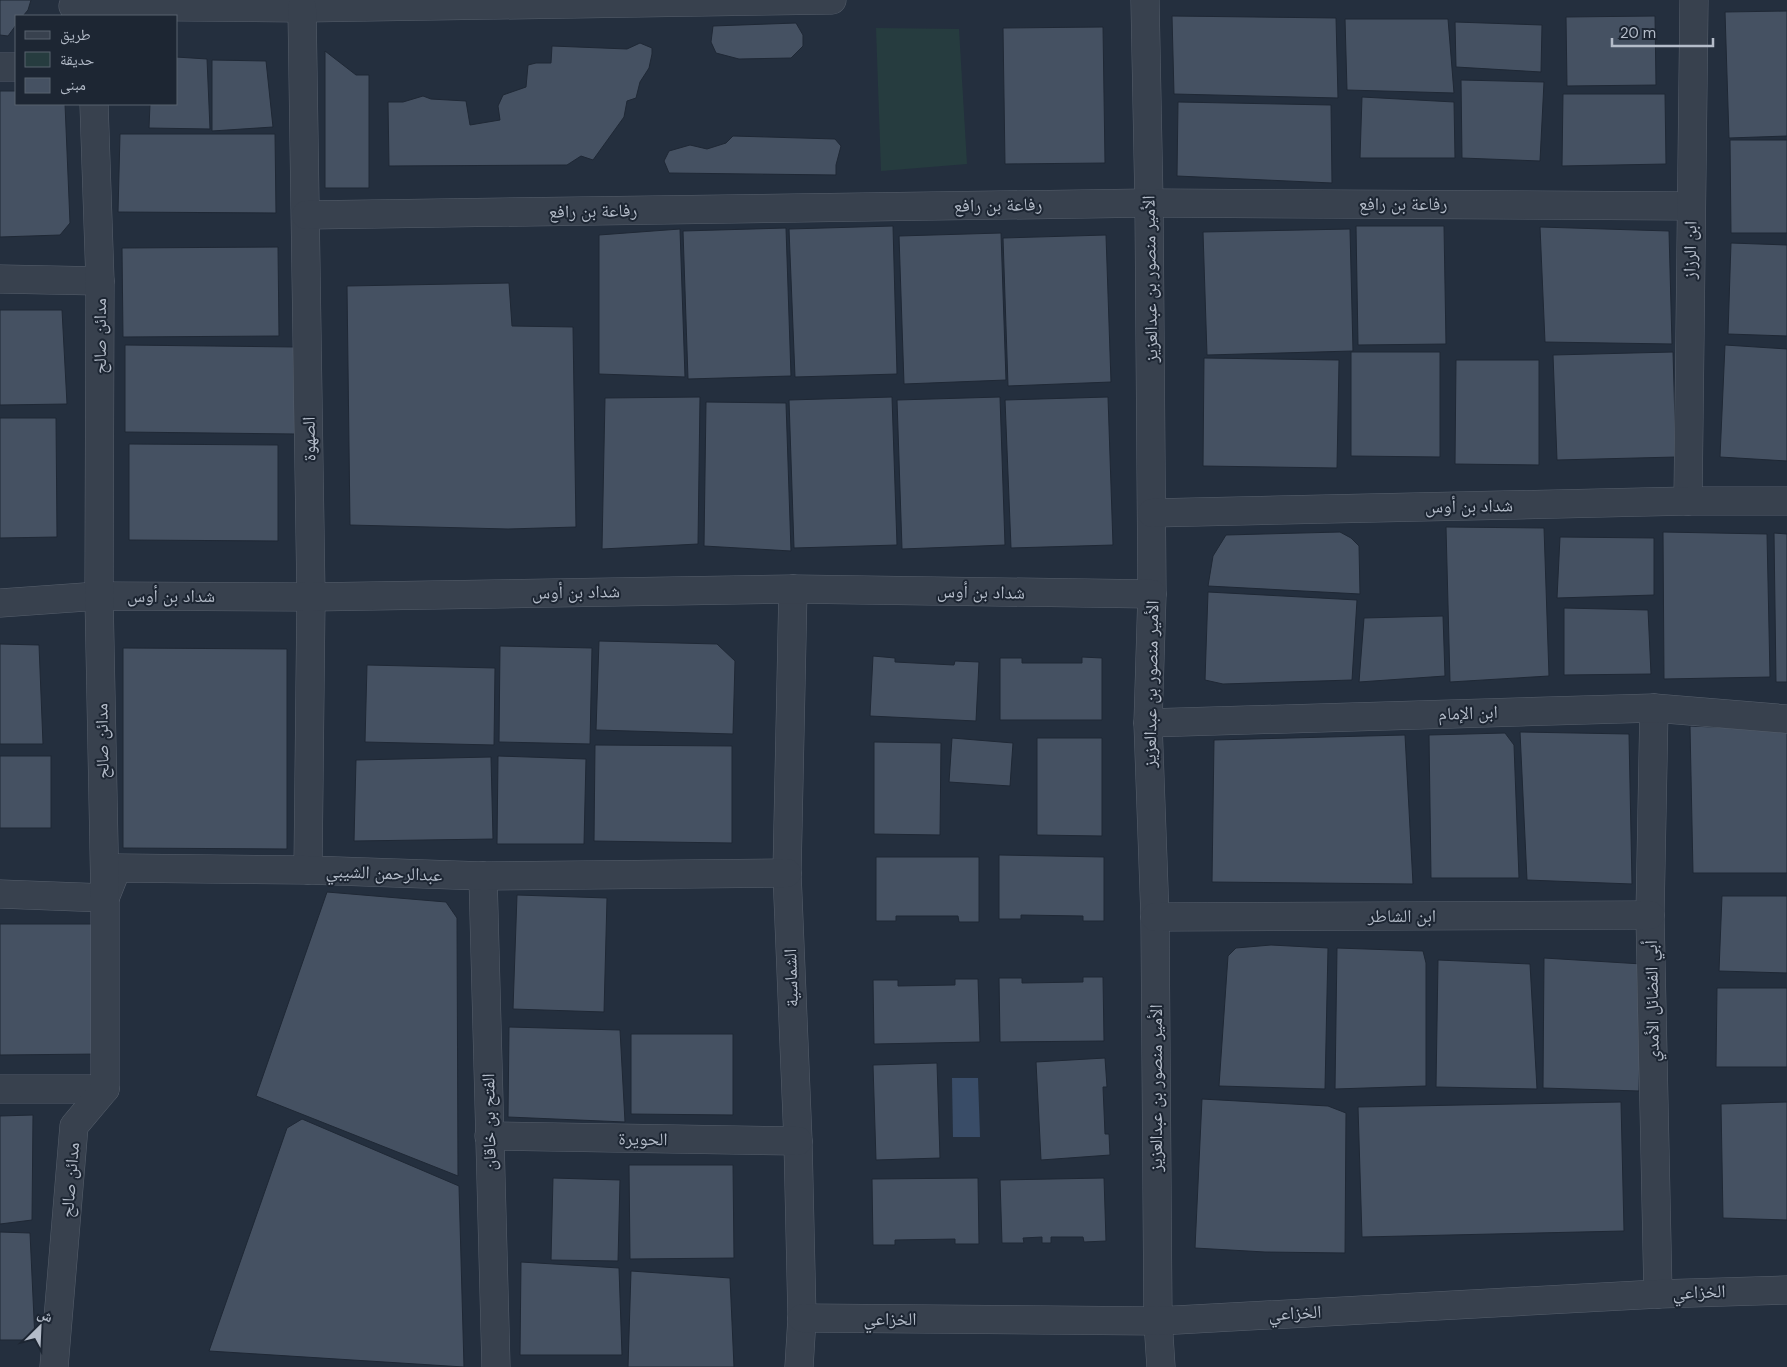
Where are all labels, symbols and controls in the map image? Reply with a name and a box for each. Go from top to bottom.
legend [15,15,178,105]
scale bar [1612,15,1713,47]
text: 20 m [1620,23,1656,43]
text: طريق [60,25,91,45]
text: حديقة [60,50,95,70]
text: مبنى [60,75,86,95]
street label: رفاعة بن رافع [953,192,1043,218]
street label: رفاعة بن رافع [1359,192,1447,216]
street label: الأمير منصور بن عبدالعزيز [1137,195,1163,364]
street label: رفاعة بن رافع [548,198,638,224]
street label: ابن الرزاز [1677,221,1703,280]
street label: مدائن صالح [88,298,112,374]
street label: الصهوة [297,416,321,462]
street label: شداد بن أوس [1425,493,1513,519]
street label: شداد بن أوس [532,579,620,605]
street label: شداد بن أوس [937,579,1025,605]
street label: شداد بن أوس [127,584,215,608]
street label: الأمير منصور بن عبدالعزيز [1138,600,1164,769]
street label: ابن الإمام [1438,700,1498,726]
street label: مدائن صالح [89,703,115,779]
street label: عبدالرحمن الشيبي [325,859,443,890]
street label: ابن الشاطر [1367,904,1436,928]
street label: أبي الفضائل الأمدي [1639,940,1668,1062]
street label: الشماسية [778,948,804,1008]
street label: الأمير منصور بن عبدالعزيز [1144,1004,1168,1173]
street label: الفتح بن خاقان [476,1073,502,1171]
street label: الحويرة [618,1127,668,1151]
street label: مدائن صالح [55,1141,85,1219]
street label: الخزاعي [1672,1279,1726,1307]
street label: الخزاعي [1268,1300,1322,1329]
north arrow [15,1302,65,1352]
text: ش [35,1304,56,1326]
street label: الخزاعي [863,1307,917,1334]

